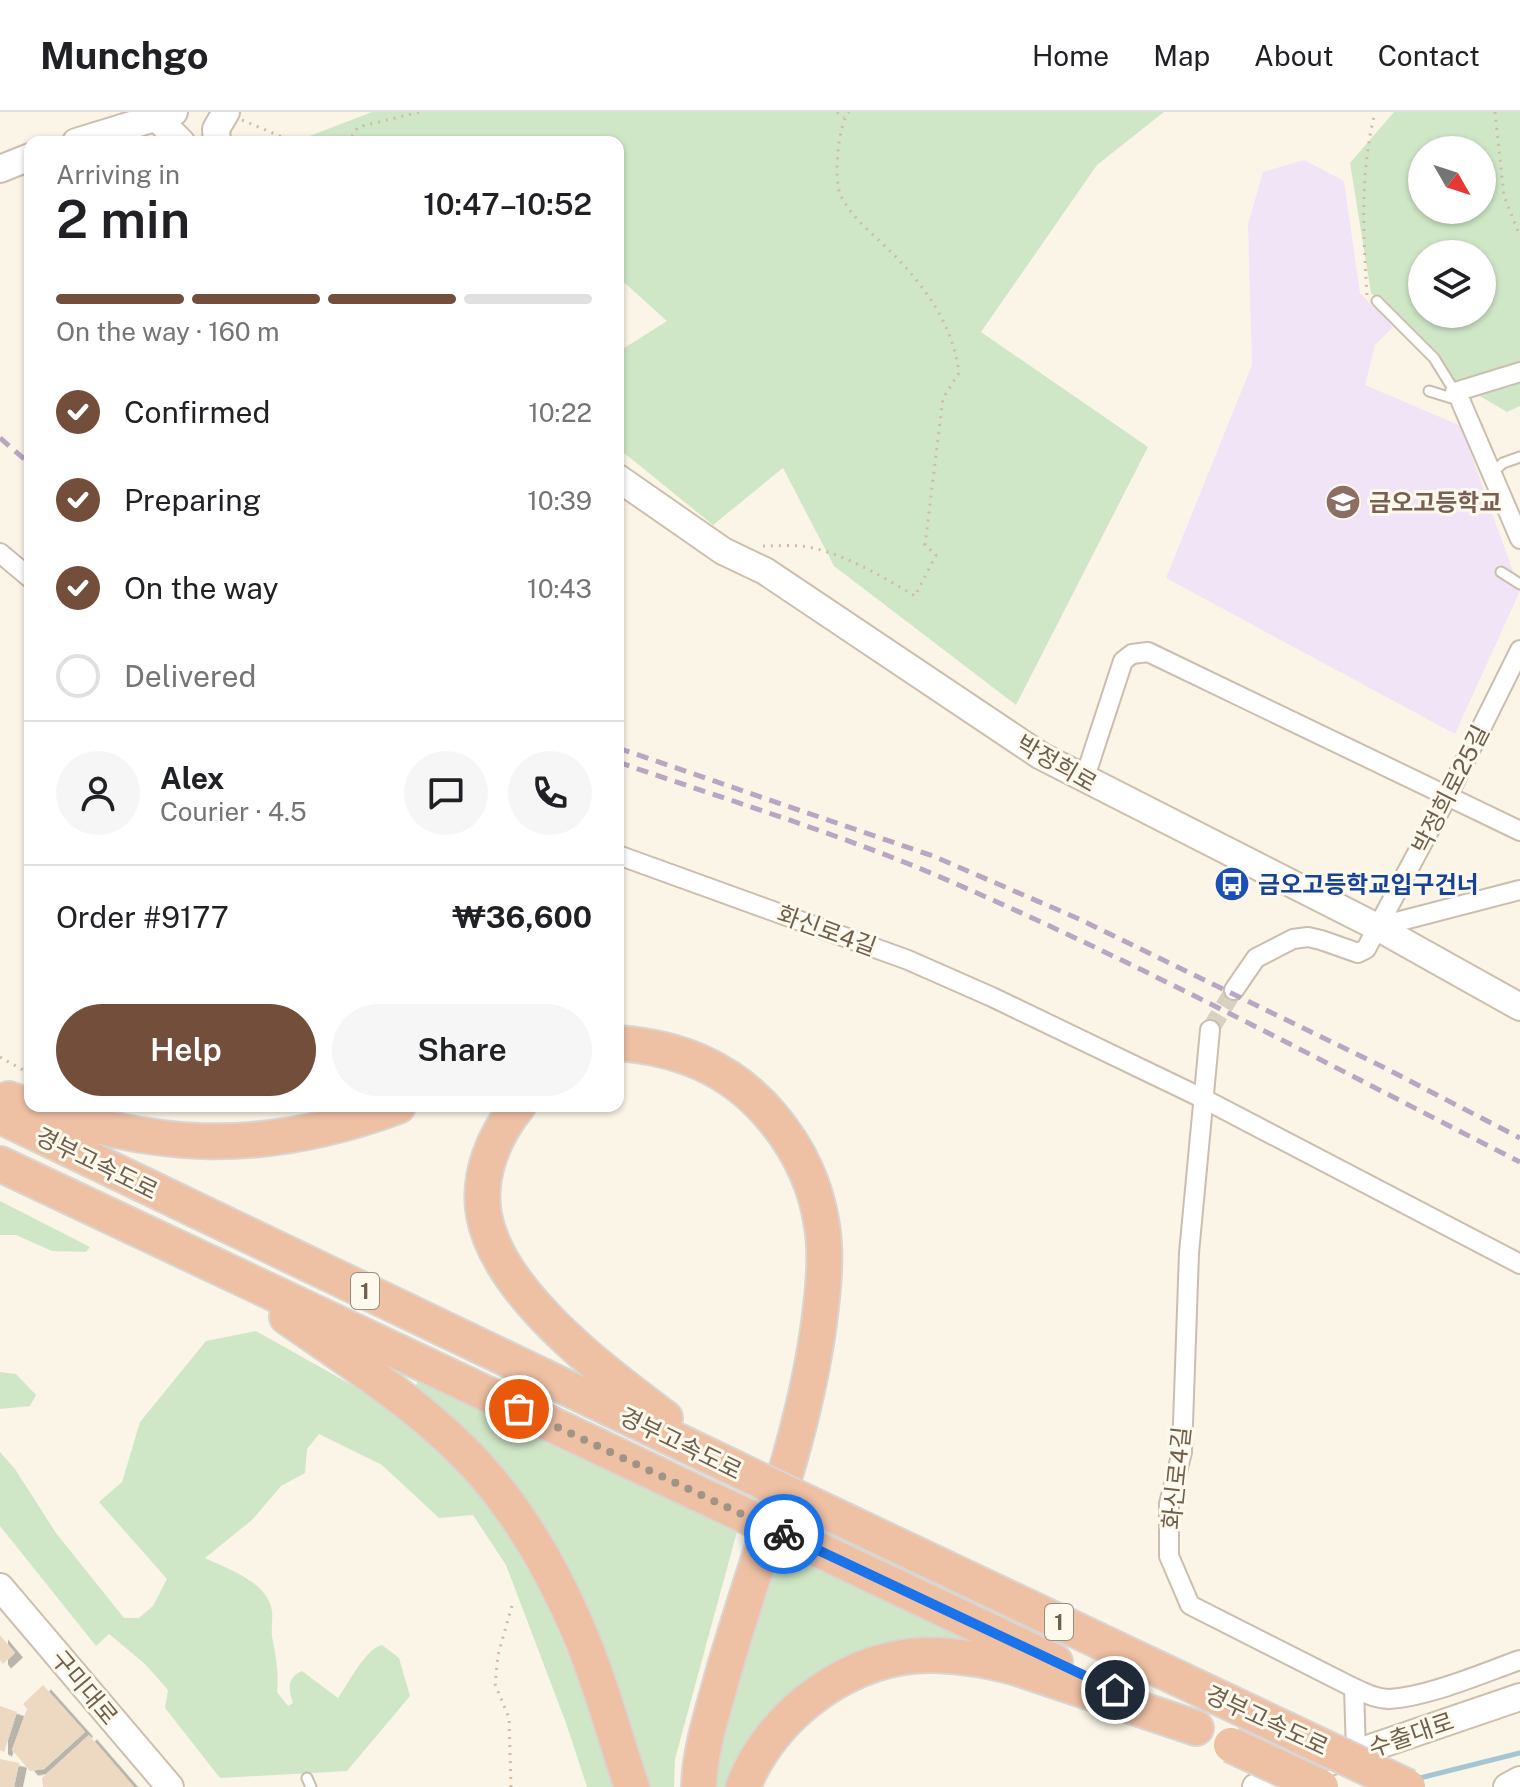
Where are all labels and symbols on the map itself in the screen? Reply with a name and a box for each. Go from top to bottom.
north arrow [1408,136,1496,224]
school or university icon: 금오고등학교 [1324,483,1362,521]
place label: 금오고등학교 [1369,488,1501,516]
street label: 박정희로25길 [1406,720,1494,858]
street label: 박정희로 [1012,729,1102,797]
bus stop icon: 금오고등학교입구건너 [1213,865,1251,903]
place label: 금오고등학교입구건너 [1258,870,1479,898]
street label: 화신로4길 [774,899,880,961]
street label: 경부고속도로 [31,1121,163,1205]
road number: 1 [351,1273,379,1309]
pin [485,1375,553,1443]
street label: 경부고속도로 [615,1401,747,1485]
street label: 화신로4길 [1157,1425,1195,1531]
courier [744,1494,824,1574]
road number: 1 [1045,1604,1073,1640]
street label: 구미대로 [46,1644,124,1730]
pin [1081,1656,1149,1724]
street label: 경부고속도로 [1201,1679,1333,1761]
street label: 수출대로 [1365,1706,1457,1762]

